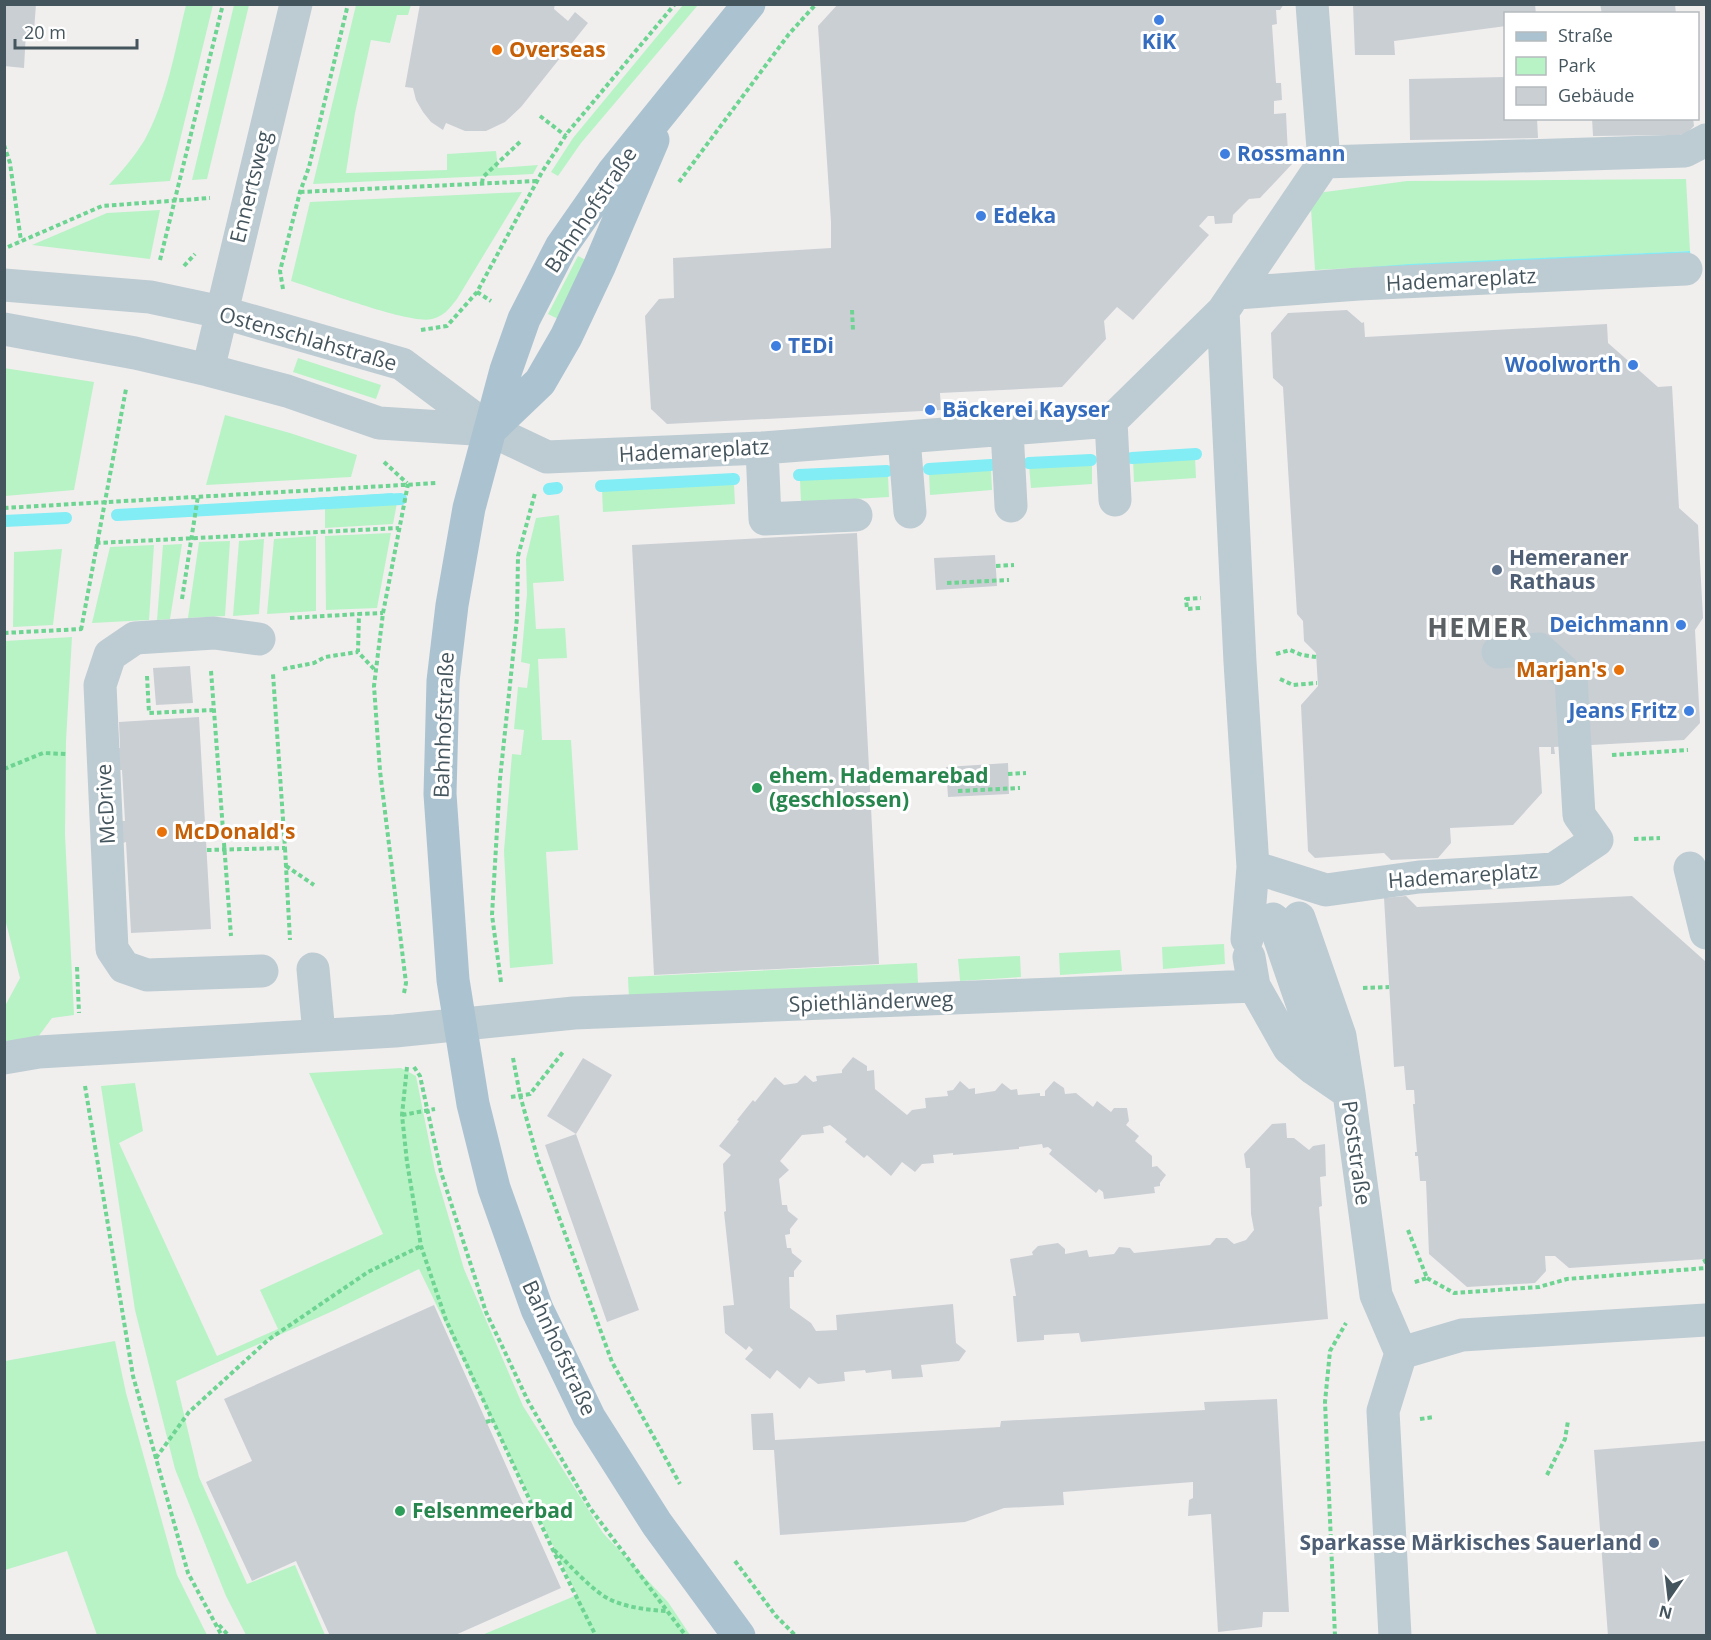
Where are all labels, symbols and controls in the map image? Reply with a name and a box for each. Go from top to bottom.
scale bar [15,12,136,50]
legend [1504,12,1699,120]
marker: KiK [1152,13,1166,27]
text: 20 m [24,20,66,44]
text: Straße [1558,23,1613,47]
place label: KiK [1142,27,1176,55]
place label: Overseas [509,35,606,63]
marker: Overseas [490,43,504,57]
text: Park [1558,53,1596,77]
text: Gebäude [1558,83,1634,107]
street label: Ennertsweg [223,128,277,246]
place label: Rossmann [1237,139,1346,167]
street label: Bahnhofstraße [538,141,643,278]
marker: Rossmann [1218,147,1232,161]
place label: Edeka [993,201,1056,229]
marker: Edeka [974,209,988,223]
street label: Hademareplatz [1385,261,1537,297]
street label: Ostenschlahstraße [216,299,401,377]
place label: TEDi [788,331,834,359]
marker: TEDi [769,339,783,353]
place label: Woolworth [1505,350,1621,378]
marker: Woolworth [1626,358,1640,372]
place label: Bäckerei Kayser [942,395,1110,423]
marker: Bäckerei Kayser [923,403,937,417]
street label: Hademareplatz [618,432,770,468]
place label: Hemeraner Rathaus [1509,543,1629,595]
marker: Hemeraner Rathaus [1490,563,1504,577]
district label: HEMER [1427,608,1529,645]
place label: Deichmann [1549,610,1669,638]
marker: Deichmann [1674,618,1688,632]
street label: Bahnhofstraße [426,651,460,799]
place label: Marjan's [1516,655,1607,683]
marker: Marjan's [1612,663,1626,677]
place label: Jeans Fritz [1566,696,1677,724]
marker: Jeans Fritz [1682,704,1696,718]
place label: ehem. Hademarebad (geschlossen) [769,761,989,813]
street label: McDrive [89,763,121,845]
marker: ehem. Hademarebad (geschlossen) [750,781,764,795]
place label: McDonald's [174,817,295,845]
marker: McDonald's [155,825,169,839]
street label: Hademareplatz [1387,856,1539,894]
street label: Spiethländerweg [788,984,954,1018]
street label: Poststraße [1336,1099,1378,1207]
street label: Bahnhofstraße [516,1275,603,1420]
place label: Felsenmeerbad [412,1496,573,1524]
marker: Felsenmeerbad [393,1504,407,1518]
place label: Sparkasse Märkisches Sauerland [1300,1528,1642,1556]
marker: Sparkasse Märkisches Sauerland [1647,1536,1661,1550]
north arrow [1639,1568,1699,1628]
text: N [1656,1600,1674,1625]

